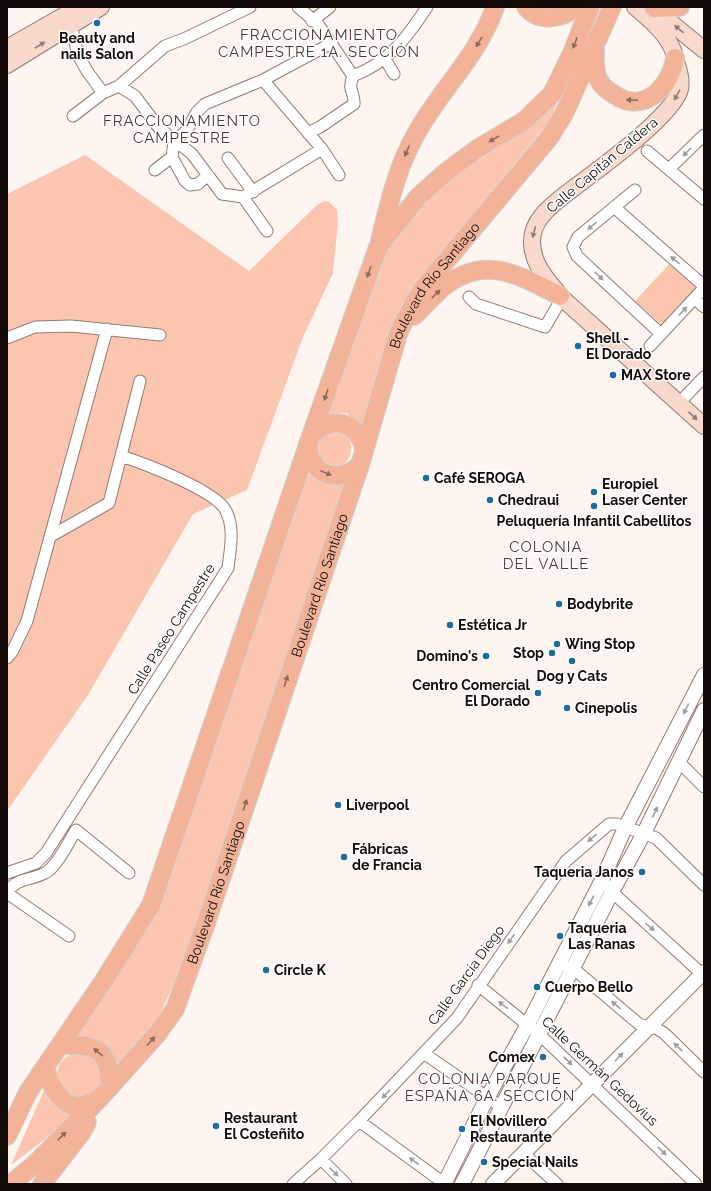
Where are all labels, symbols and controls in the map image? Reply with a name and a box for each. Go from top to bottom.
marker: Beauty and nails Salon [92,18,102,28]
one-way arrow [673,25,684,34]
district label: FRACCIONAMIENTO CAMPESTRE 1A. SECCIÓN [218,26,420,61]
place label: Beauty and nails Salon [59,30,135,62]
one-way arrow [475,36,482,48]
one-way arrow [572,38,578,50]
one-way arrow [34,41,46,48]
one-way arrow [673,89,680,101]
one-way arrow [626,97,638,104]
district label: FRACCIONAMIENTO CAMPESTRE [103,112,261,147]
street label: Calle Capitán Caldera [543,114,661,216]
one-way arrow [488,136,500,143]
one-way arrow [404,145,410,156]
one-way arrow [682,147,692,157]
street label: Boulevard Río Santiago [386,219,483,350]
one-way arrow [587,221,597,230]
one-way arrow [531,226,537,238]
one-way arrow [669,256,680,265]
one-way arrow [366,267,372,279]
one-way arrow [594,271,603,280]
one-way arrow [431,289,441,299]
one-way arrow [678,306,688,316]
place label: Shell - El Dorado [586,330,652,362]
marker: Shell - El Dorado [573,341,583,351]
place label: MAX Store [621,367,691,383]
marker: MAX Store [608,370,618,380]
one-way arrow [322,389,328,401]
one-way arrow [688,411,698,421]
one-way arrow [321,470,333,476]
place label: Café SEROGA [434,470,525,486]
marker: Café SEROGA [421,473,431,483]
place label: Europiel Laser Center [602,476,688,508]
marker: Europiel Laser Center [589,487,599,497]
place label: Chedraui [498,492,559,508]
marker: Chedraui [485,495,495,505]
marker: Peluquería Infantil Cabellitos [589,501,599,511]
street label: Boulevard Río Santiago [288,512,351,659]
place label: Peluquería Infantil Cabellitos [497,513,691,529]
district label: COLONIA DEL VALLE [503,538,589,573]
street label: Calle Paseo Campestre [124,561,218,697]
place label: Bodybrite [567,596,634,612]
marker: Bodybrite [554,599,564,609]
place label: Estética Jr [458,617,528,633]
marker: Estética Jr [445,620,455,630]
place label: Wing Stop [565,636,635,652]
marker: Wing Stop [552,639,562,649]
place label: Stop [513,645,544,661]
place label: Domino's [416,648,478,664]
marker: Stop [547,648,557,658]
marker: Domino's [481,651,491,661]
marker: Dog y Cats [567,656,577,666]
place label: Dog y Cats [537,668,608,684]
one-way arrow [283,675,289,687]
place label: Centro Comercial El Dorado [412,677,531,709]
marker: Centro Comercial El Dorado [533,688,543,698]
place label: Cinepolis [575,700,637,716]
marker: Cinepolis [562,703,572,713]
one-way arrow [683,703,689,715]
place label: Liverpool [346,797,410,813]
one-way arrow [242,798,248,810]
marker: Liverpool [333,800,343,810]
one-way arrow [652,806,658,817]
street label: Boulevard Río Santiago [184,819,248,966]
one-way arrow [587,834,598,843]
place label: Fábricas de Francia [352,841,422,873]
marker: Fábricas de Francia [339,852,349,862]
place label: Taqueria Janos [534,864,634,880]
marker: Taqueria Janos [637,867,647,877]
one-way arrow [588,895,594,907]
place label: Taqueria Las Ranas [568,920,635,952]
street label: Calle García Diego [424,922,508,1028]
one-way arrow [645,922,654,931]
marker: Taqueria Las Ranas [555,931,565,941]
one-way arrow [507,934,515,944]
place label: Circle K [274,962,327,978]
marker: Circle K [261,965,271,975]
place label: Cuerpo Bello [545,979,634,995]
marker: Cuerpo Bello [532,982,542,992]
one-way arrow [497,1000,508,1009]
one-way arrow [611,1001,622,1010]
street label: Calle Germán Gedovius [539,1013,661,1129]
one-way arrow [146,1036,156,1046]
one-way arrow [673,1042,683,1052]
one-way arrow [93,1048,104,1056]
place label: Comex [488,1049,536,1065]
marker: Comex [538,1052,548,1062]
one-way arrow [615,1052,624,1062]
one-way arrow [563,1057,573,1066]
district label: COLONIA PARQUE ESPAÑA 6A. SECCIÓN [405,1070,575,1105]
one-way arrow [381,1089,390,1099]
place label: Restaurant El Costeñito [224,1110,305,1142]
place label: El Novillero Restaurante [470,1113,553,1145]
marker: Restaurant El Costeñito [211,1121,221,1131]
marker: El Novillero Restaurante [457,1124,467,1134]
one-way arrow [57,1131,67,1141]
one-way arrow [657,1146,667,1156]
place label: Special Nails [492,1154,578,1170]
one-way arrow [409,1157,419,1165]
marker: Special Nails [479,1157,489,1167]
one-way arrow [329,1167,339,1177]

